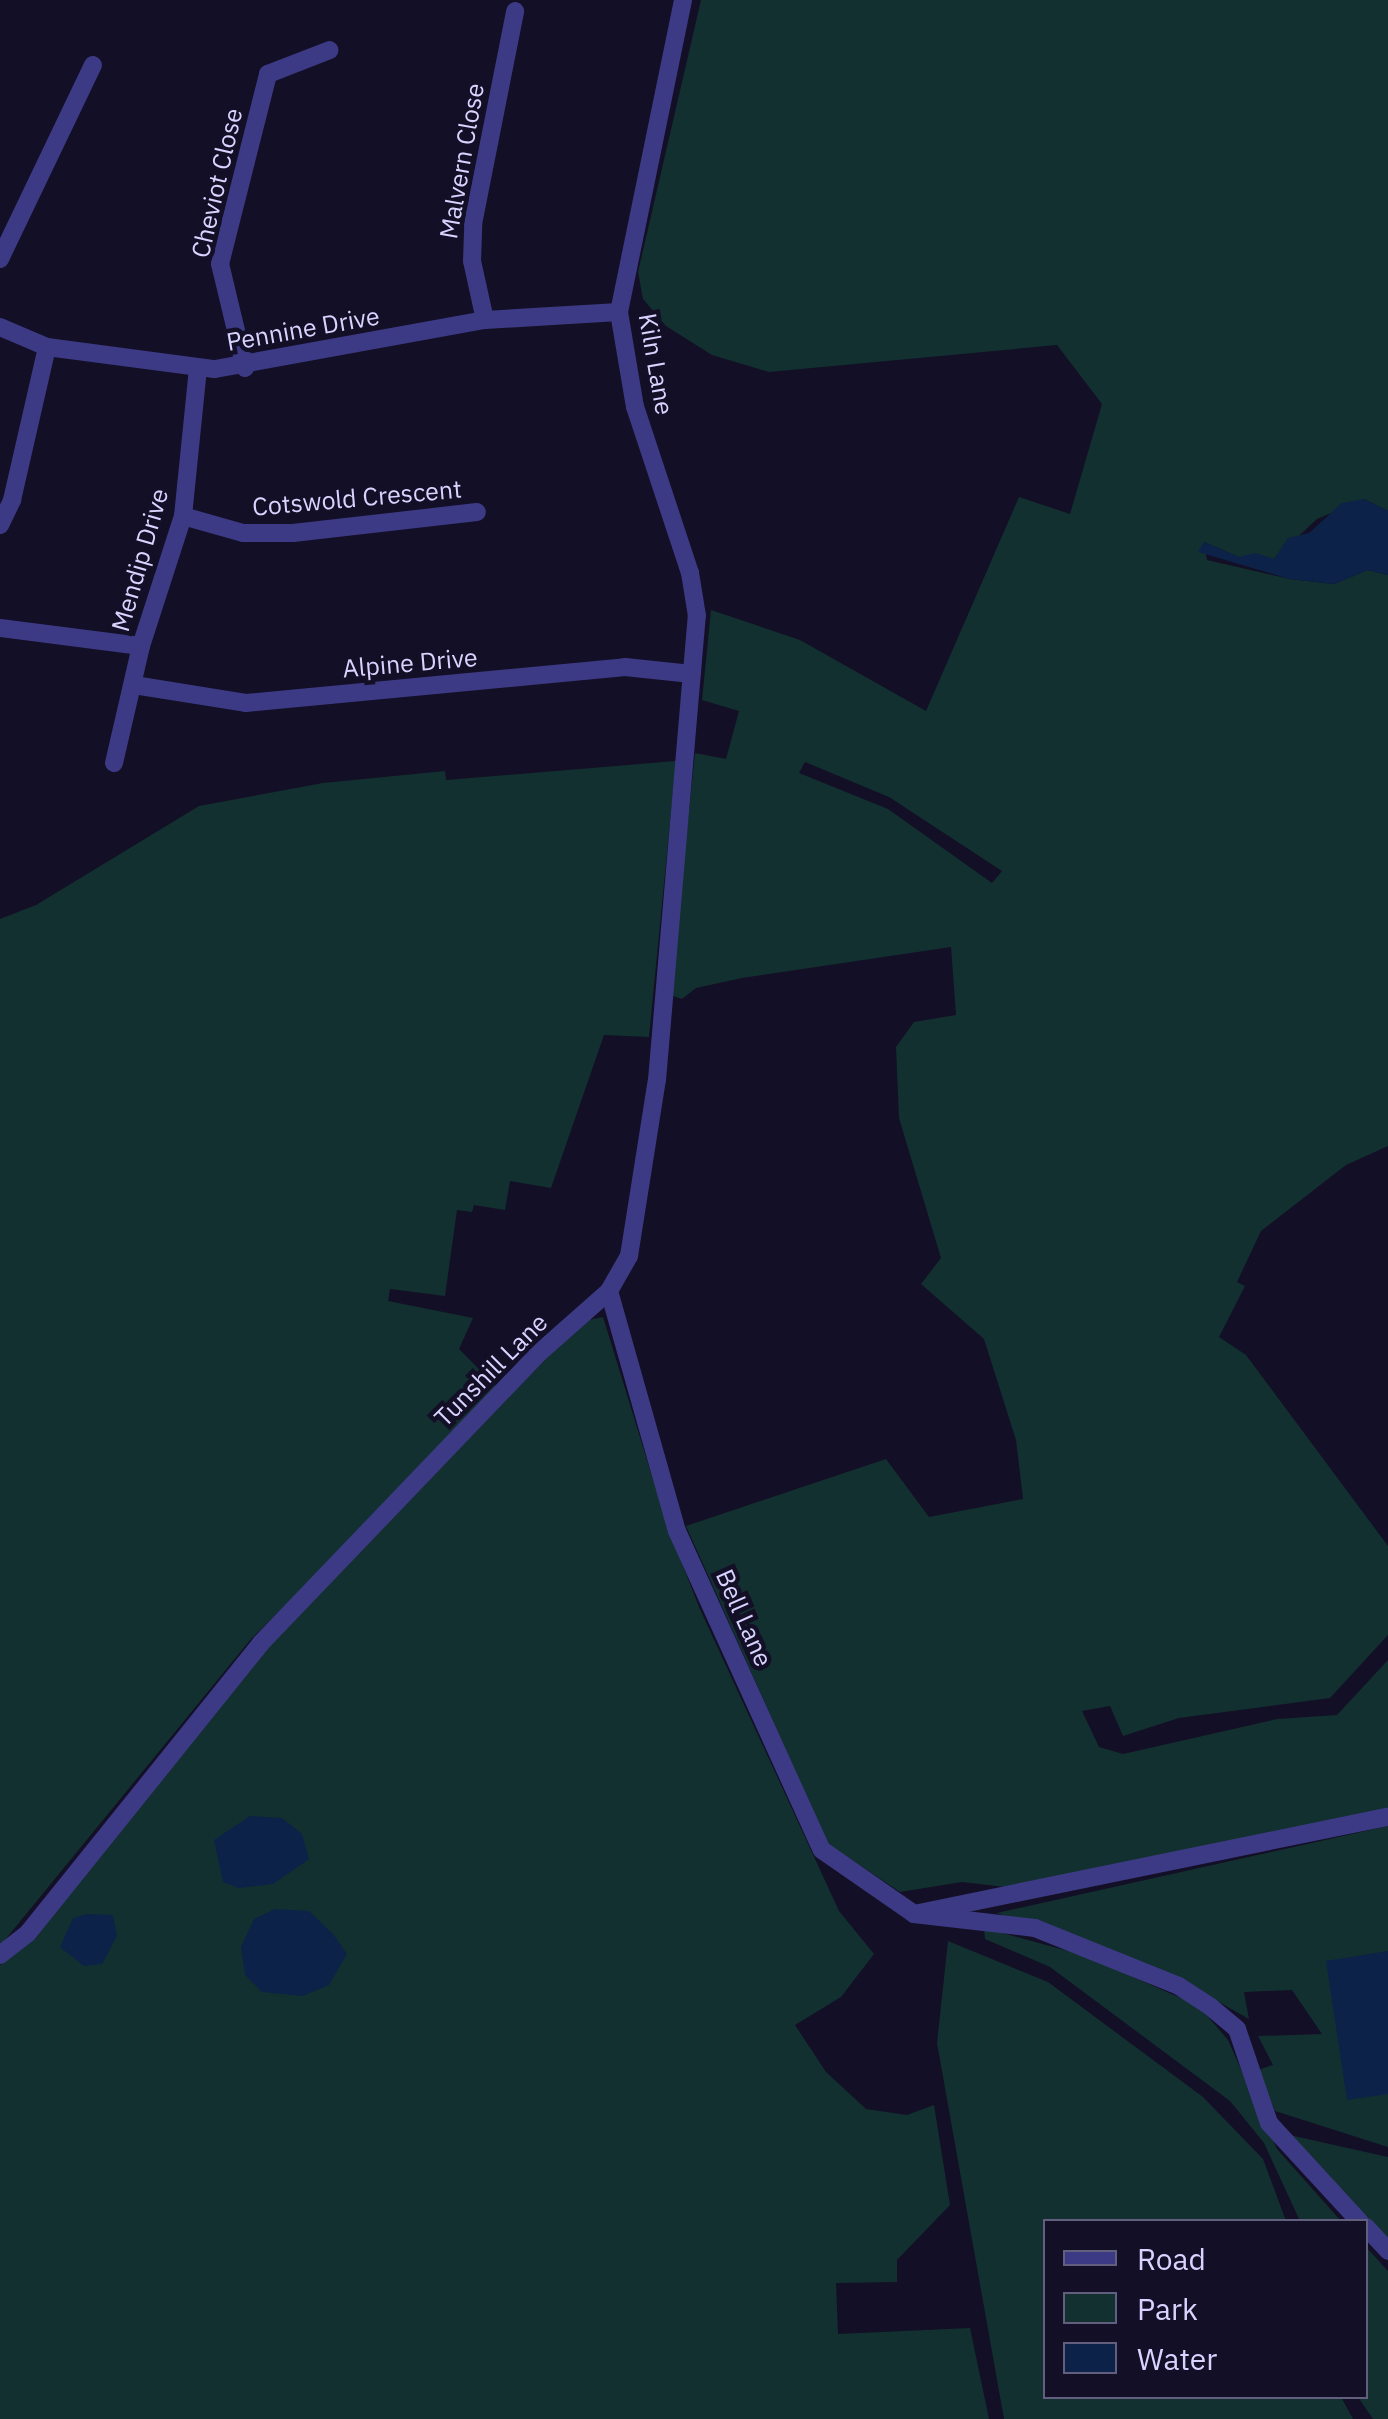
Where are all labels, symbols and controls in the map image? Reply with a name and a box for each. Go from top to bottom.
street label: Malvern Close [434,81,490,241]
street label: Cheviot Close [185,105,249,261]
street label: Pennine Drive [224,301,382,357]
street label: Kiln Lane [632,311,680,417]
street label: Cotswold Crescent [251,474,463,522]
street label: Mendip Drive [105,485,175,635]
street label: Alpine Drive [341,642,479,684]
street label: Tunshill Lane [428,1307,554,1433]
street label: Bell Lane [709,1565,779,1671]
legend [1043,2219,1368,2399]
text: Road [1137,2239,1206,2278]
text: Park [1137,2289,1198,2328]
text: Water [1137,2339,1217,2378]

